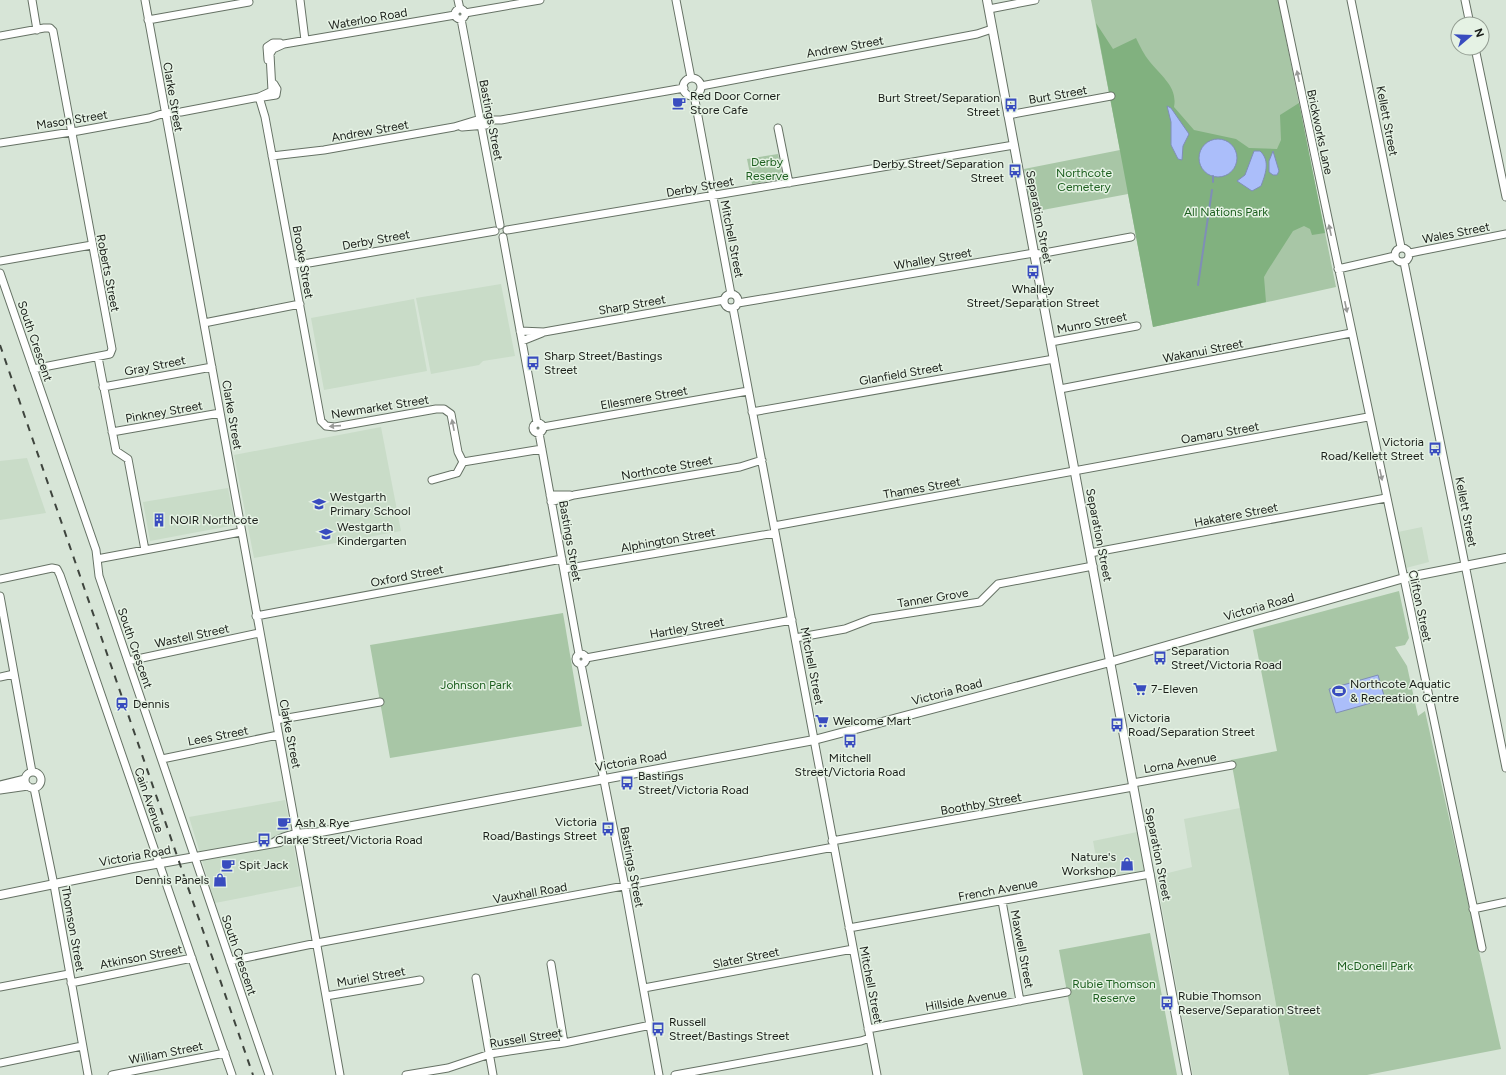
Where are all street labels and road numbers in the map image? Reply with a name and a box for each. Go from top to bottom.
street label: Waterloo Road [328,5,408,33]
street label: Andrew Street [805,33,885,61]
street label: Clarke Street [160,61,186,133]
street label: Bastings Street [476,78,506,162]
street label: Burt Street [1028,83,1089,107]
street label: Kellett Street [1373,85,1401,158]
street label: Brickworks Lane [1304,88,1336,176]
street label: Mason Street [35,107,109,133]
street label: Andrew Street [330,117,410,145]
street label: Separation Street [1023,169,1055,265]
street label: Derby Street [665,174,735,200]
street label: Mitchell Street [718,199,746,280]
street label: Wales Street [1421,220,1491,246]
street label: Brooke Street [290,224,316,300]
street label: Derby Street [341,227,411,253]
street label: Roberts Street [94,233,122,313]
street label: Whalley Street [893,245,974,273]
street label: Sharp Street [597,292,667,318]
street label: South Crescent [15,299,55,384]
street label: Munro Street [1056,309,1129,337]
street label: Wakanui Street [1162,336,1245,366]
street label: Gray Street [123,353,187,379]
street label: Glanfield Street [858,360,944,388]
street label: Clarke Street [219,379,245,451]
street label: Ellesmere Street [599,383,689,413]
street label: Newmarket Street [330,392,430,422]
street label: Pinkney Street [124,398,204,426]
street label: Oamaru Street [1180,419,1261,447]
street label: Northcote Street [620,453,714,483]
street label: Thames Street [882,474,962,502]
street label: Kellett Street [1452,476,1480,549]
street label: Separation Street [1083,487,1115,583]
street label: Bastings Street [556,499,584,583]
street label: Hakatere Street [1193,500,1280,530]
street label: Alphington Street [620,525,717,555]
street label: Oxford Street [369,562,445,590]
street label: Clifton Street [1406,569,1435,644]
street label: Tanner Grove [897,585,970,611]
street label: Victoria Road [1222,590,1296,624]
street label: South Crescent [115,606,155,691]
street label: Hartley Street [649,614,726,641]
street label: Wastell Street [154,621,231,651]
street label: Mitchell Street [798,626,826,707]
street label: Victoria Road [910,676,984,708]
street label: Clarke Street [276,698,304,770]
street label: Lees Street [186,723,250,749]
street label: Victoria Road [594,748,668,774]
street label: Lorna Avenue [1143,750,1218,776]
street label: Cain Avenue [131,766,167,835]
street label: Boothby Street [939,790,1023,818]
street label: Separation Street [1142,806,1174,902]
street label: Bastings Street [617,825,647,909]
street label: Victoria Road [98,843,172,869]
street label: French Avenue [957,876,1039,904]
street label: Vauxhall Road [492,880,568,906]
street label: Thomson Street [59,885,87,973]
street label: Maxwell Street [1008,909,1037,990]
street label: South Crescent [219,913,259,998]
street label: Atkinson Street [99,942,184,972]
street label: Slater Street [711,945,781,971]
street label: Mitchell Street [857,945,885,1026]
street label: Muriel Street [336,964,407,990]
street label: Hillside Avenue [924,986,1008,1014]
street label: Russell Street [488,1025,564,1051]
street label: William Street [128,1039,205,1067]

